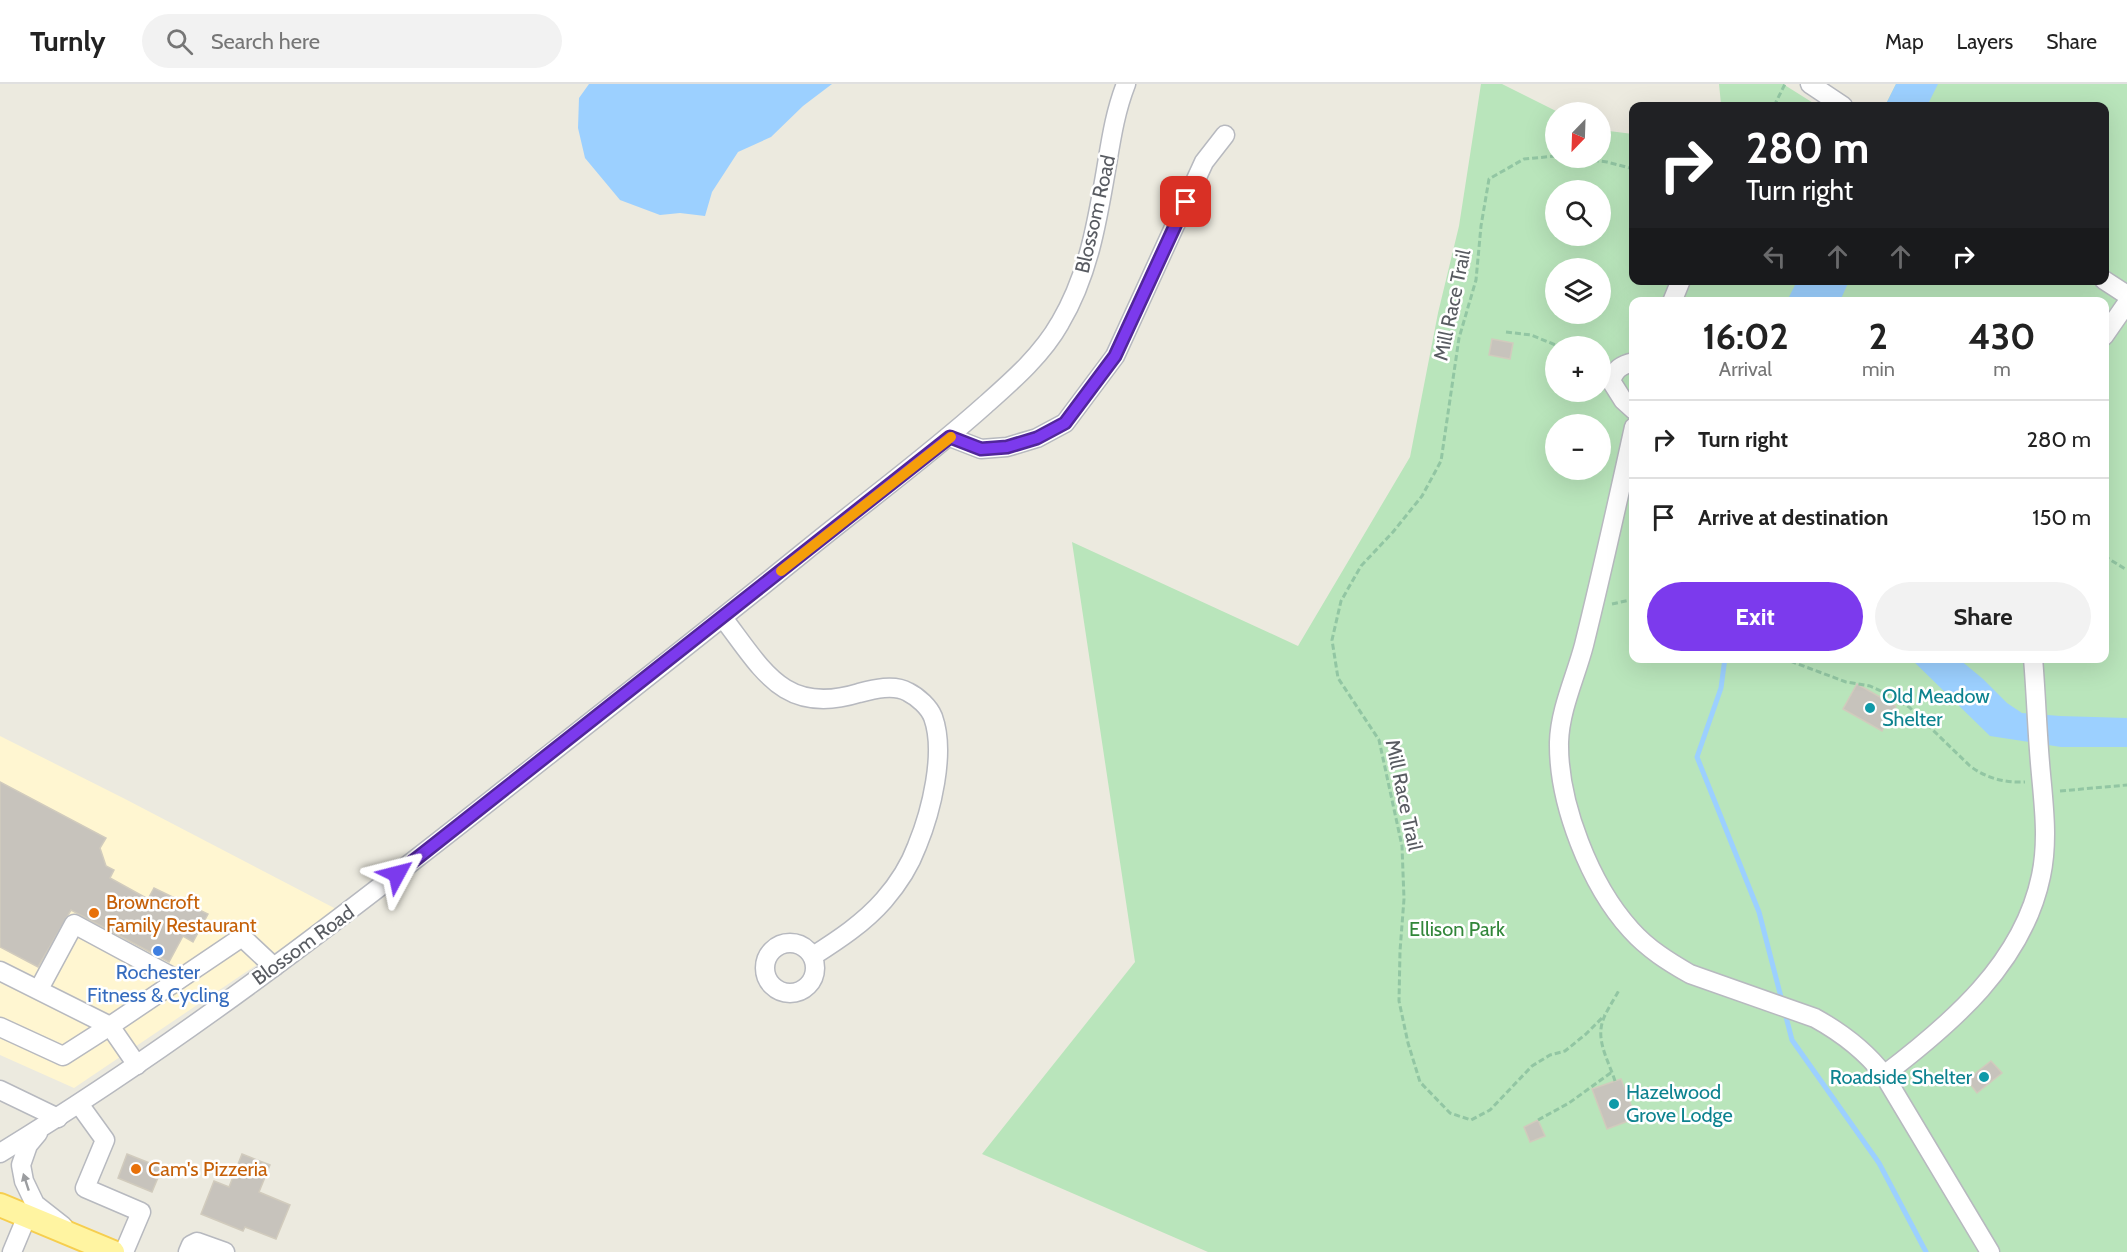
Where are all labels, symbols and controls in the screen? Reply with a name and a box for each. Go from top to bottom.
search box [142,14,562,68]
text: Turnly [30,24,106,58]
icon: search [163,25,196,58]
text: Search here [211,28,320,55]
text: Map [1885,29,1924,54]
text: Layers [1957,29,2013,54]
text: Share [2046,29,2097,54]
north arrow [1545,102,1611,168]
map controls [1545,102,1611,480]
text: 280 m [1746,122,1869,174]
icon: right [1647,126,1725,204]
street label: Blossom Road [1070,153,1120,275]
text: Turn right [1746,174,1853,207]
pin [1160,176,1211,227]
button: search [1545,180,1611,246]
icon: arrive [1169,185,1202,218]
icon: left [1758,240,1791,273]
icon: ahead [1821,240,1854,273]
icon: ahead [1884,240,1917,273]
icon: right [1947,240,1980,273]
street label: Mill Race Trail [1429,247,1476,363]
button: layers [1545,258,1611,324]
text: 16:02 [1702,314,1788,358]
text: 2 [1869,314,1888,358]
text: 430 [1968,314,2036,358]
button: + [1545,336,1611,402]
text: Arrival [1719,357,1772,381]
text: min [1862,357,1895,381]
text: m [1993,357,2011,381]
button: − [1545,414,1611,480]
icon: right [1647,423,1680,456]
text: Turn right [1698,426,1788,453]
text: 280 m [2027,426,2091,453]
icon: arrive [1647,501,1680,534]
text: Arrive at destination [1698,504,1888,531]
text: 150 m [2032,504,2091,531]
button: Exit [1647,582,1863,651]
button: Share [1875,582,2091,651]
place label: Old Meadow Shelter [1882,684,1990,731]
marker: Old Meadow Shelter [1863,701,1877,715]
street label: Mill Race Trail [1381,737,1428,853]
position arrow [365,842,429,906]
place label: Browncroft Family Restaurant [106,890,257,937]
street label: Blossom Road [247,900,359,990]
marker: Browncroft Family Restaurant [87,906,101,920]
park label: Ellison Park [1409,917,1505,941]
marker: Rochester Fitness & Cycling [151,944,165,958]
place label: Rochester Fitness & Cycling [87,960,230,1007]
place label: Roadside Shelter [1830,1065,1973,1089]
marker: Roadside Shelter [1977,1070,1991,1084]
place label: Hazelwood Grove Lodge [1626,1080,1733,1127]
marker: Hazelwood Grove Lodge [1607,1097,1621,1111]
place label: Cam's Pizzeria [148,1157,268,1181]
marker: Cam's Pizzeria [129,1162,143,1176]
one-way arrow [20,1173,30,1191]

